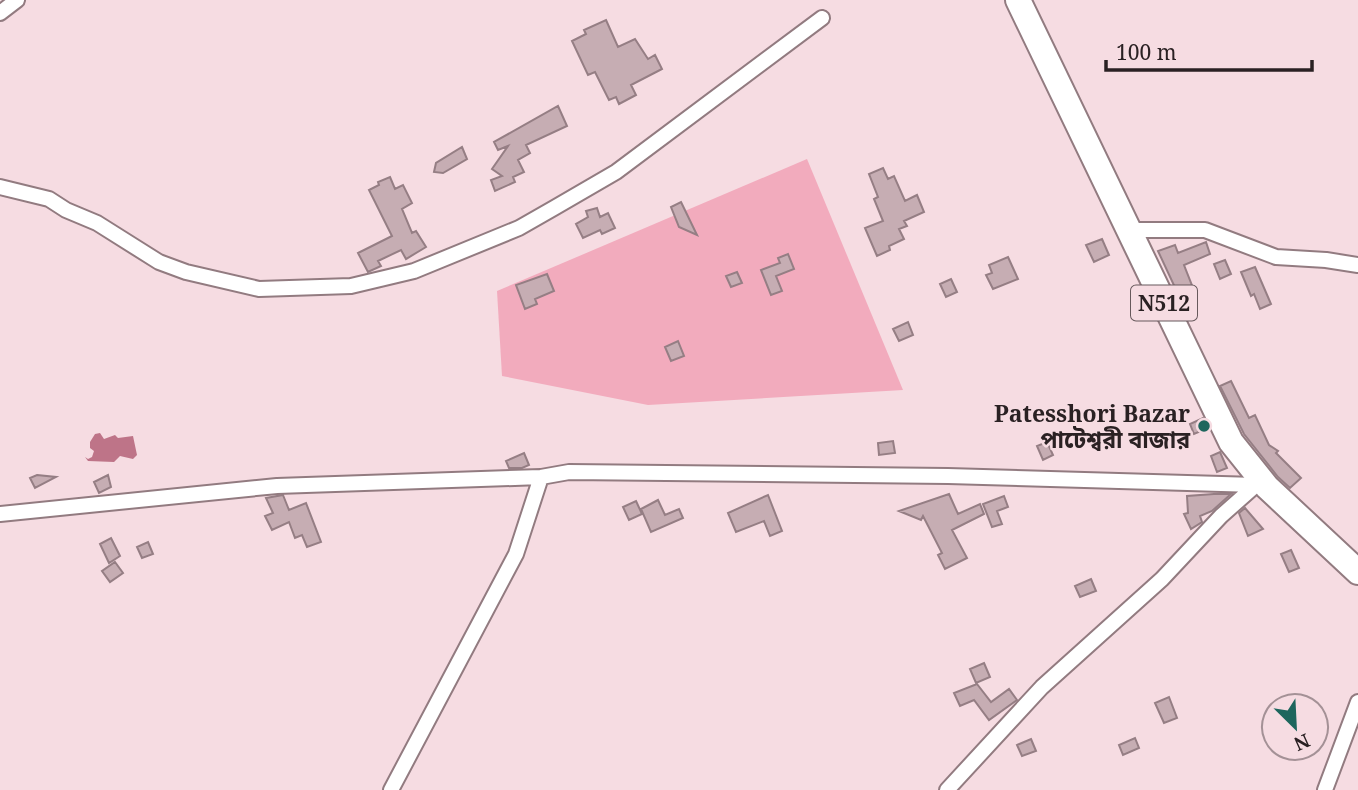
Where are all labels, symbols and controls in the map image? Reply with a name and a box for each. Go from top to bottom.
scale bar [1106,28,1312,72]
text: 100 m [1116,38,1177,66]
road number: N512 [1131,286,1197,320]
place label: Patesshori Bazar পাটেশ্বরী বাজার [994,397,1191,455]
marker: Patesshori Bazar পাটেশ্বরী বাজার [1196,418,1212,434]
north arrow [1260,692,1330,762]
text: N [1290,728,1314,757]

